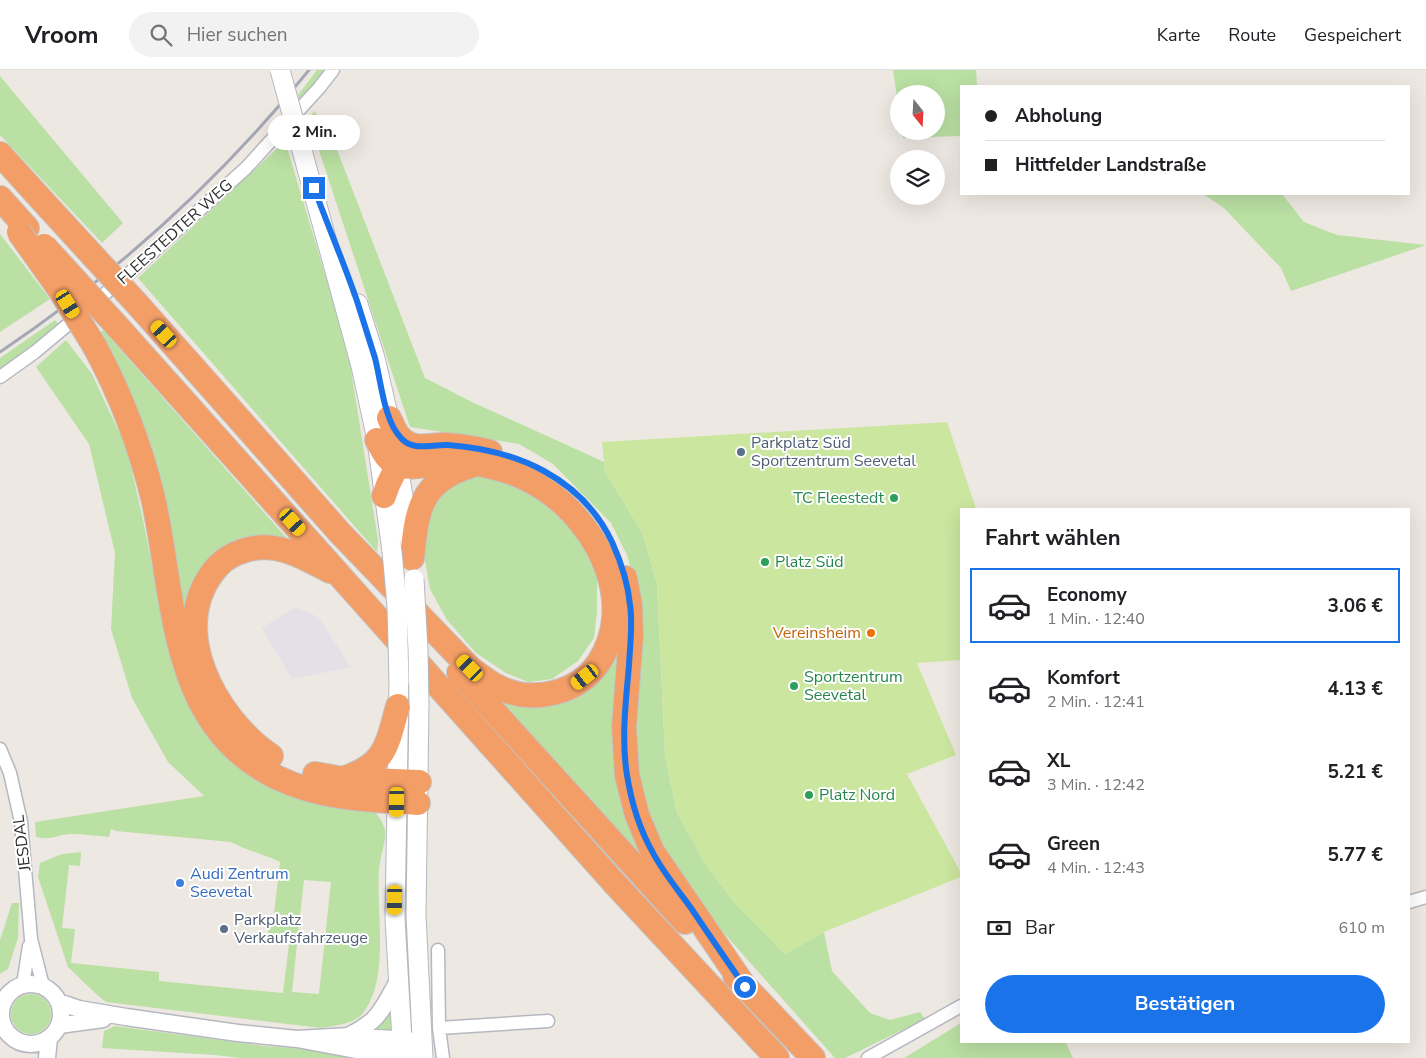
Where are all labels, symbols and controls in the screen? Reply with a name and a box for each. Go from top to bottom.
search box [129,12,479,57]
text: Vroom [25,19,99,51]
icon: search [147,21,175,49]
text: Hier suchen [187,22,288,48]
text: Karte [1157,23,1200,47]
text: Route [1228,23,1276,47]
text: Gespeichert [1304,23,1401,47]
north arrow [890,85,945,140]
map controls [890,85,945,205]
text: Abholung [1015,103,1102,129]
callout: 2 Min. [268,116,360,150]
text: 2 Min. [291,121,337,143]
button: layers [890,150,945,205]
text: Hittfelder Landstraße [1015,152,1206,178]
street label: FLEESTEDTER WEG [113,174,237,290]
route end [303,177,325,199]
car [53,287,82,321]
car [148,318,179,350]
place label: Parkplatz Süd Sportzentrum Seevetal [751,432,916,472]
marker: Parkplatz Süd Sportzentrum Seevetal [735,446,747,458]
place label: TC Fleestedt [793,487,884,509]
marker: TC Fleestedt [888,492,900,504]
car [277,506,308,538]
text: Fahrt wählen [985,523,1121,553]
place label: Platz Süd [775,551,844,573]
marker: Platz Süd [759,556,771,568]
text: Economy [1047,582,1127,608]
icon: car [987,583,1032,628]
text: 3.06 € [1328,593,1383,619]
text: 1 Min. · 12:40 [1047,608,1145,630]
place label: Vereinsheim [772,622,861,644]
marker: Vereinsheim [865,627,877,639]
car [454,652,485,684]
car [568,662,601,692]
text: Komfort [1047,665,1120,691]
place label: Sportzentrum Seevetal [804,666,903,706]
icon: car [987,666,1032,711]
text: 4.13 € [1328,676,1383,702]
marker: Sportzentrum Seevetal [788,680,800,692]
text: 2 Min. · 12:41 [1047,691,1145,713]
text: XL [1047,748,1070,774]
icon: car [987,749,1032,794]
text: 5.21 € [1328,759,1383,785]
text: 3 Min. · 12:42 [1047,774,1145,796]
place label: Platz Nord [819,784,895,806]
car [389,787,404,817]
marker: Platz Nord [803,789,815,801]
street label: JESDAL [8,813,36,873]
text: Green [1047,831,1100,857]
icon: car [987,832,1032,877]
text: 5.77 € [1328,842,1383,868]
text: 4 Min. · 12:43 [1047,857,1145,879]
place label: Audi Zentrum Seevetal [190,863,289,903]
marker: Audi Zentrum Seevetal [174,877,186,889]
car [387,885,402,915]
place label: Parkplatz Verkaufsfahrzeuge [233,909,368,949]
icon: cash [985,914,1013,942]
text: Bar [1025,915,1055,941]
text: 610 m [1338,917,1385,939]
marker: Parkplatz Verkaufsfahrzeuge [218,923,230,935]
button: Bestätigen [985,975,1385,1033]
route start [734,976,756,998]

